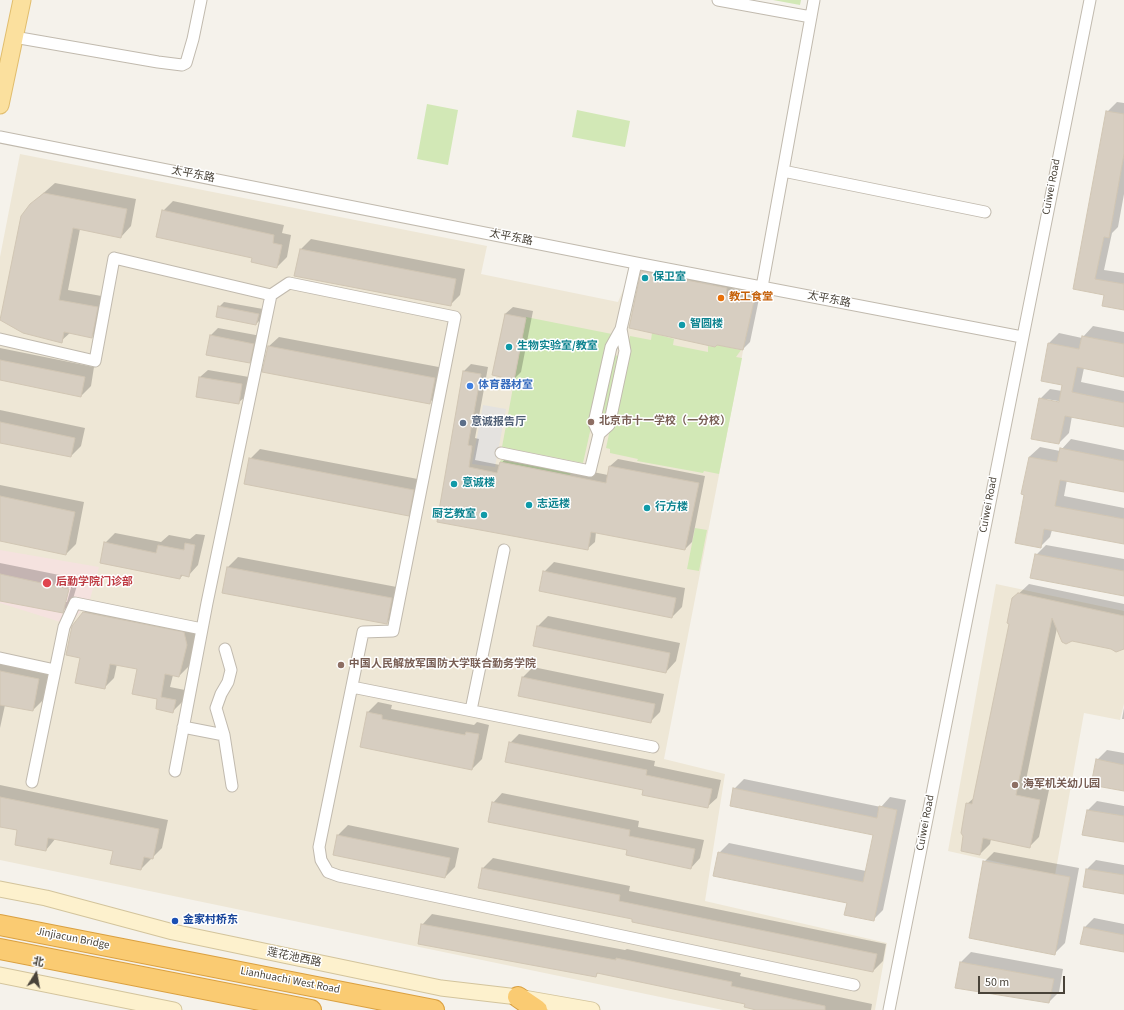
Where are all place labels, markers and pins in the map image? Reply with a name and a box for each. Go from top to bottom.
place label: 保卫室 [653,271,686,285]
marker: 保卫室 [640,273,650,283]
place label: 教工食堂 [729,291,773,305]
marker: 教工食堂 [716,293,726,303]
place label: 智圆楼 [690,318,723,332]
marker: 智圆楼 [677,320,687,330]
place label: 生物实验室/教室 [517,340,598,354]
marker: 生物实验室/教室 [504,342,514,352]
place label: 体育器材室 [478,379,533,393]
marker: 体育器材室 [465,381,475,391]
place label: 北京市十一学校（一分校） [599,415,731,429]
place label: 意诚报告厅 [471,416,526,430]
marker: 北京市十一学校（一分校） [586,417,596,427]
marker: 意诚报告厅 [458,418,468,428]
place label: 意诚楼 [462,477,495,491]
marker: 意诚楼 [449,479,459,489]
place label: 志远楼 [537,498,570,512]
marker: 志远楼 [524,500,534,510]
place label: 行方楼 [655,501,688,515]
marker: 行方楼 [642,503,652,513]
place label: 厨艺教室 [432,508,476,522]
marker: 厨艺教室 [479,510,489,520]
place label: 后勤学院门诊部 [56,576,133,590]
marker: 后勤学院门诊部 [41,577,53,589]
place label: 中国人民解放军国防大学联合勤务学院 [349,658,536,672]
marker: 中国人民解放军国防大学联合勤务学院 [336,660,346,670]
place label: 海军机关幼儿园 [1023,778,1100,792]
marker: 海军机关幼儿园 [1010,780,1020,790]
place label: 金家村桥东 [183,914,238,928]
marker: 金家村桥东 [170,916,180,926]

